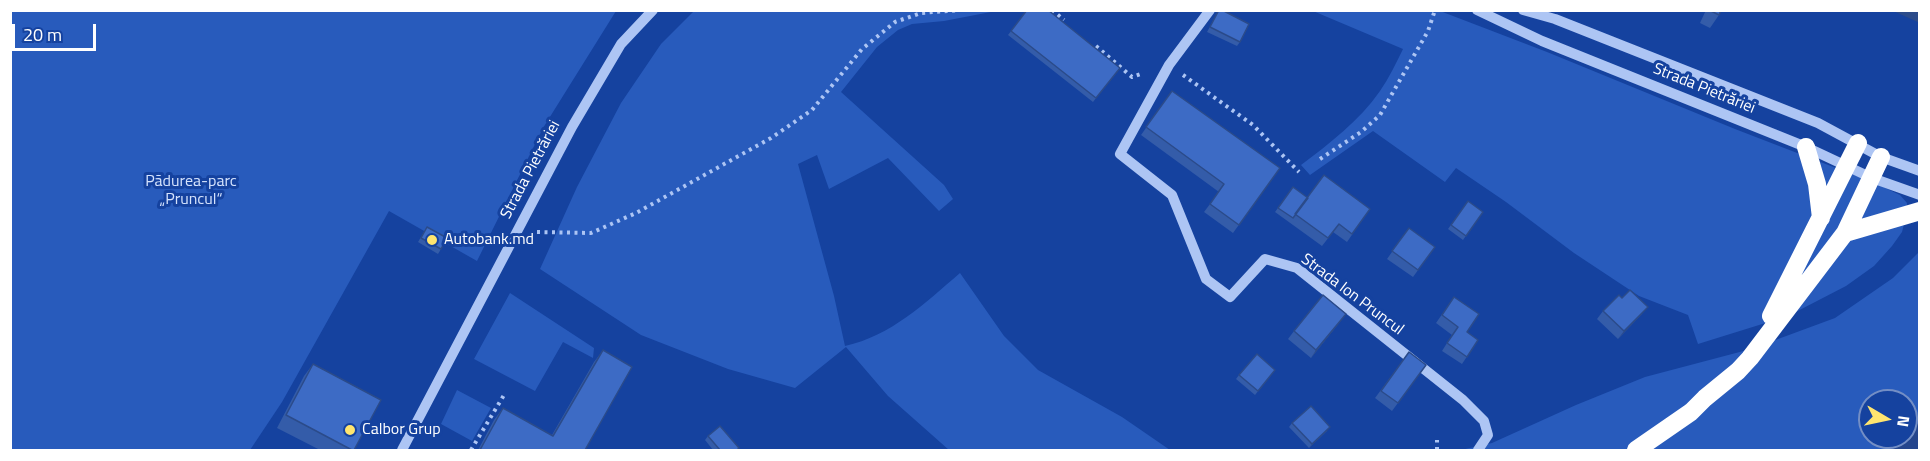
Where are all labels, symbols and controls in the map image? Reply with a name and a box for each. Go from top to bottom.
scale bar [15,12,99,50]
text: 20 m [23,21,62,48]
street label: Strada Pietrăriei [1650,60,1758,118]
street label: Strada Pietrăriei [497,118,565,222]
park label: Pădurea-parc „Pruncul“ [145,172,237,210]
place label: Autobank.md [444,230,534,250]
marker: Autobank.md [425,233,439,247]
street label: Strada Ion Pruncul [1297,250,1407,340]
north arrow [1858,389,1918,449]
text: N [1891,414,1917,429]
place label: Calbor Grup [362,420,441,440]
marker: Calbor Grup [343,423,357,437]

